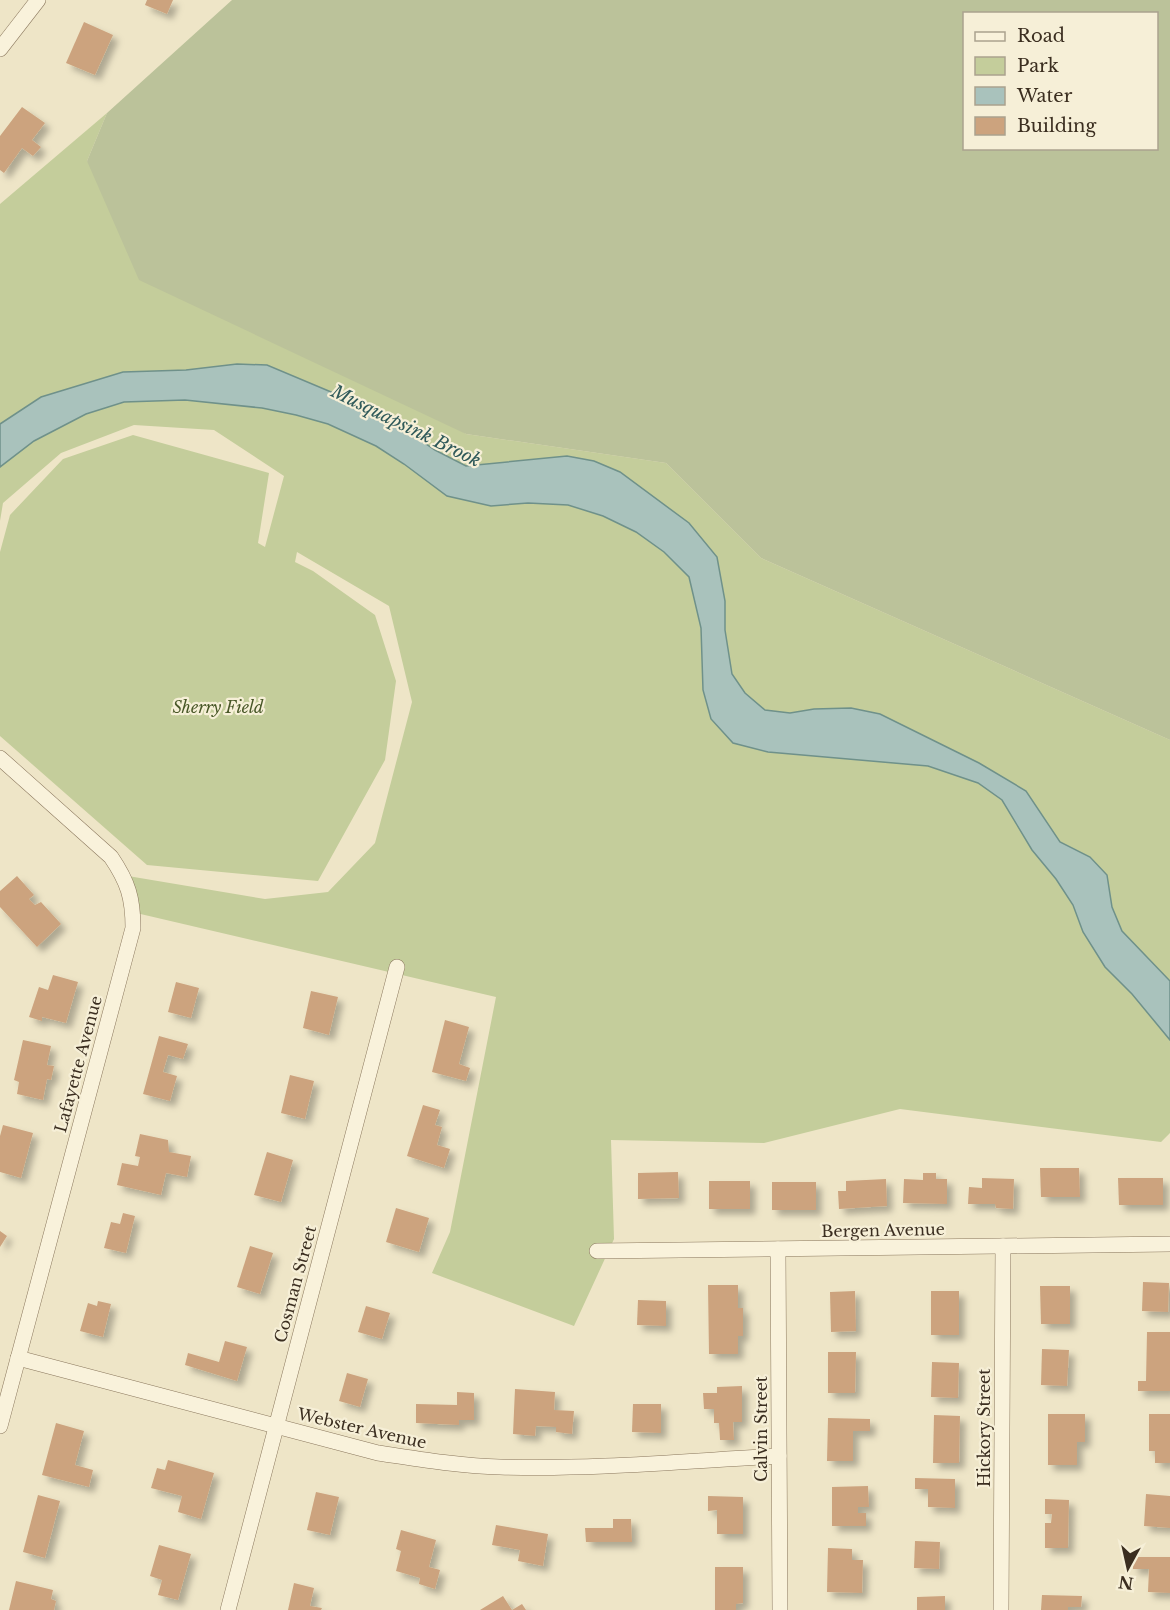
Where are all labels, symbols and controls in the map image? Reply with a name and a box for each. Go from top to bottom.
legend [963,12,1158,150]
text: Road [1017,25,1065,47]
text: Park [1017,55,1059,77]
text: Water [1016,85,1073,107]
text: Building [1017,115,1096,137]
water label: Musquapsink Brook [327,380,484,472]
park label: Sherry Field [172,697,264,717]
street label: Lafayette Avenue [50,993,106,1135]
street label: Bergen Avenue [821,1219,945,1241]
street label: Cosman Street [270,1223,320,1345]
street label: Hickory Street [974,1369,994,1487]
street label: Calvin Street [751,1376,771,1482]
street label: Webster Avenue [295,1403,428,1453]
north arrow [1098,1538,1158,1598]
text: N [1117,1572,1135,1594]

